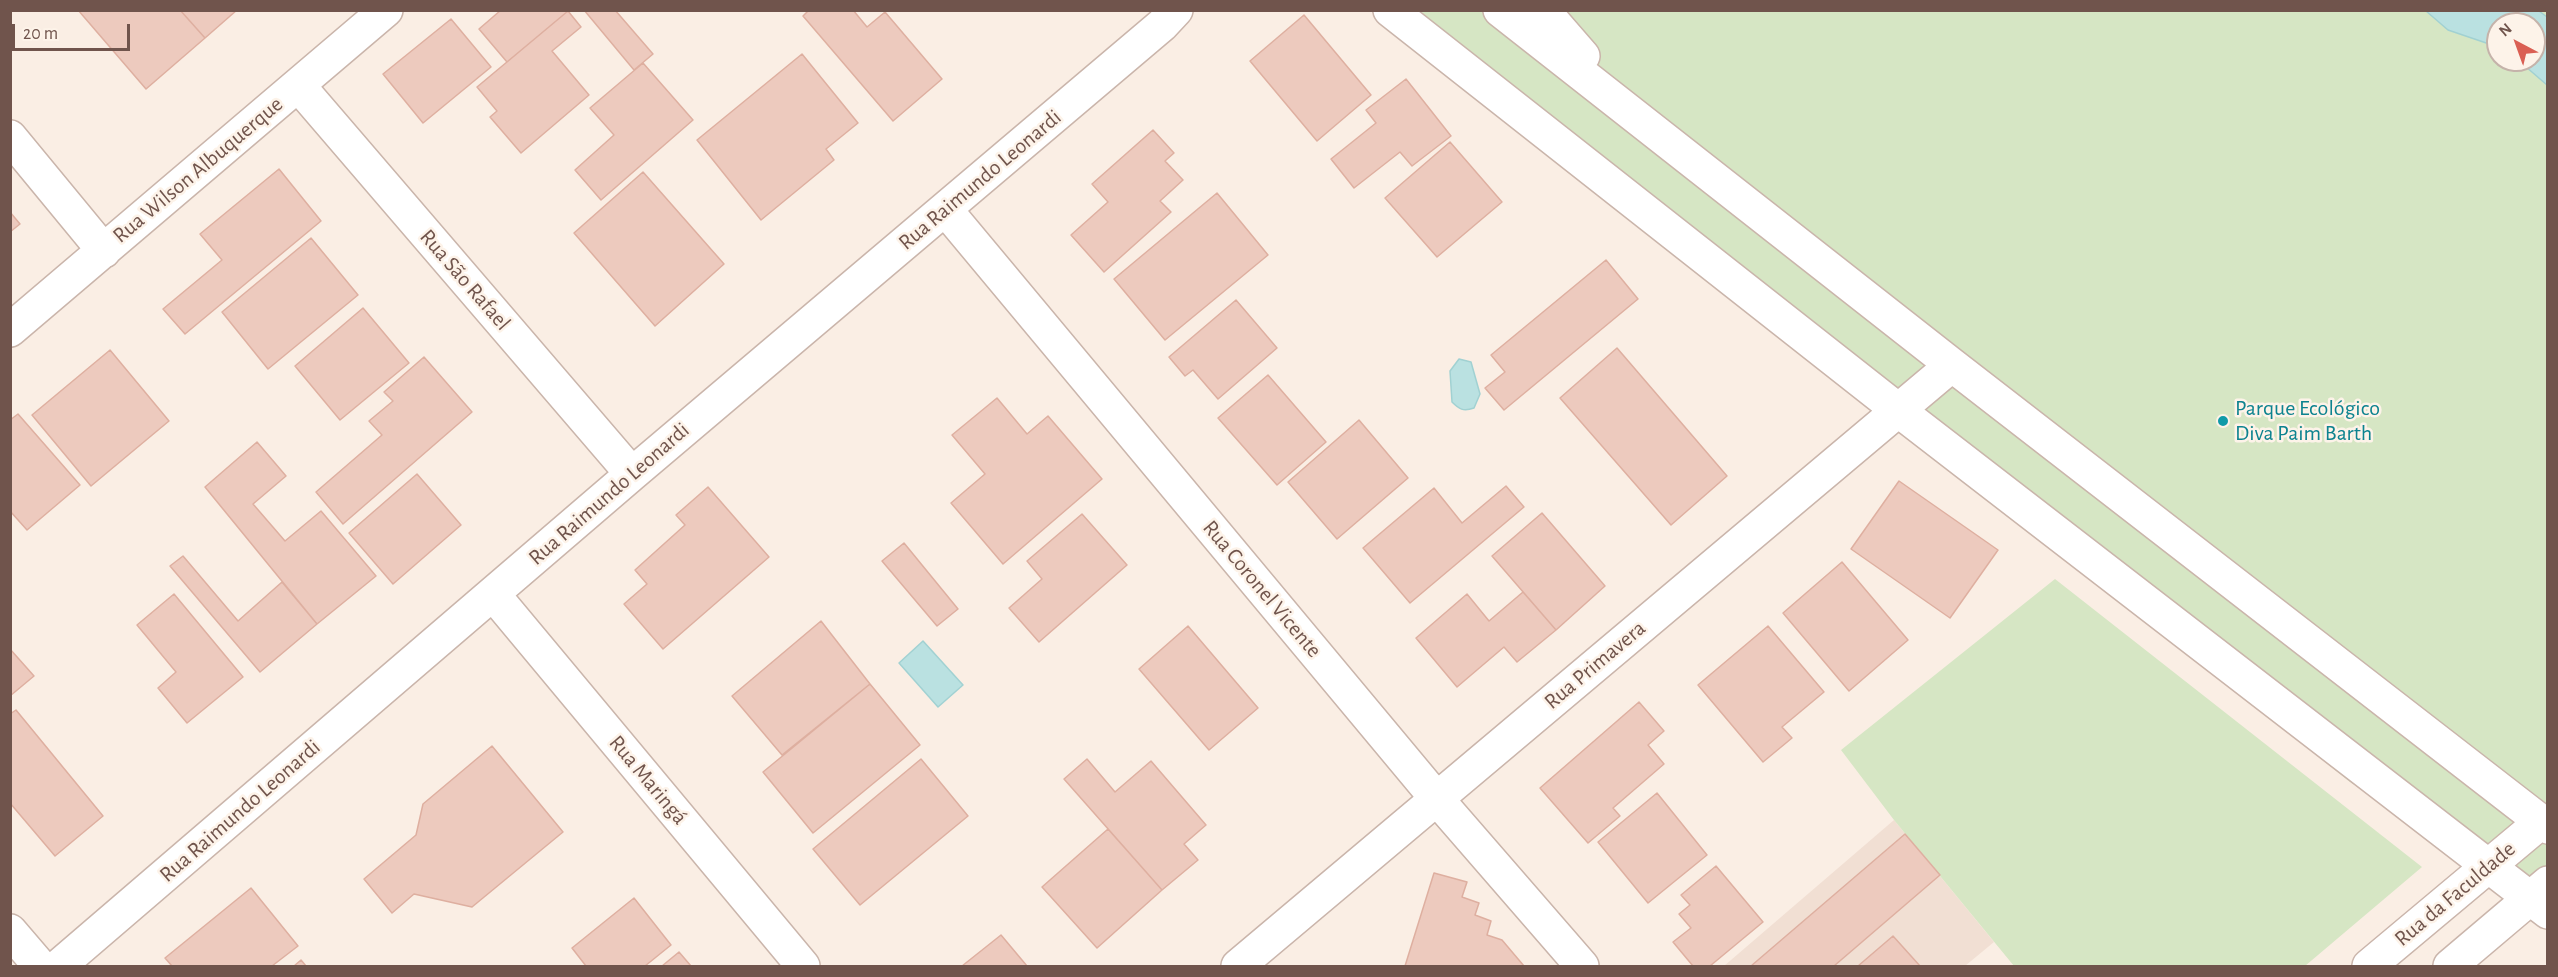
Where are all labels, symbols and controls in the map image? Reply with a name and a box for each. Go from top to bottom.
scale bar [15,12,134,50]
north arrow [2486,12,2546,72]
text: N [2496,20,2515,40]
text: 20 m [23,25,58,43]
street label: Rua Wilson Albuquerque [108,91,288,249]
street label: Rua Raimundo Leonardi [893,104,1067,256]
street label: Rua São Rafael [414,224,516,336]
place label: Parque Ecológico Diva Paim Barth [2235,395,2380,446]
marker: Parque Ecológico Diva Paim Barth [2216,414,2230,428]
street label: Rua Raimundo Leonardi [523,417,695,571]
street label: Rua Coronel Vicente [1197,515,1327,663]
street label: Rua Primavera [1539,615,1651,715]
street label: Rua Maringá [603,730,693,830]
street label: Rua Raimundo Leonardi [154,734,326,888]
street label: Rua da Faculdade [2389,836,2521,952]

